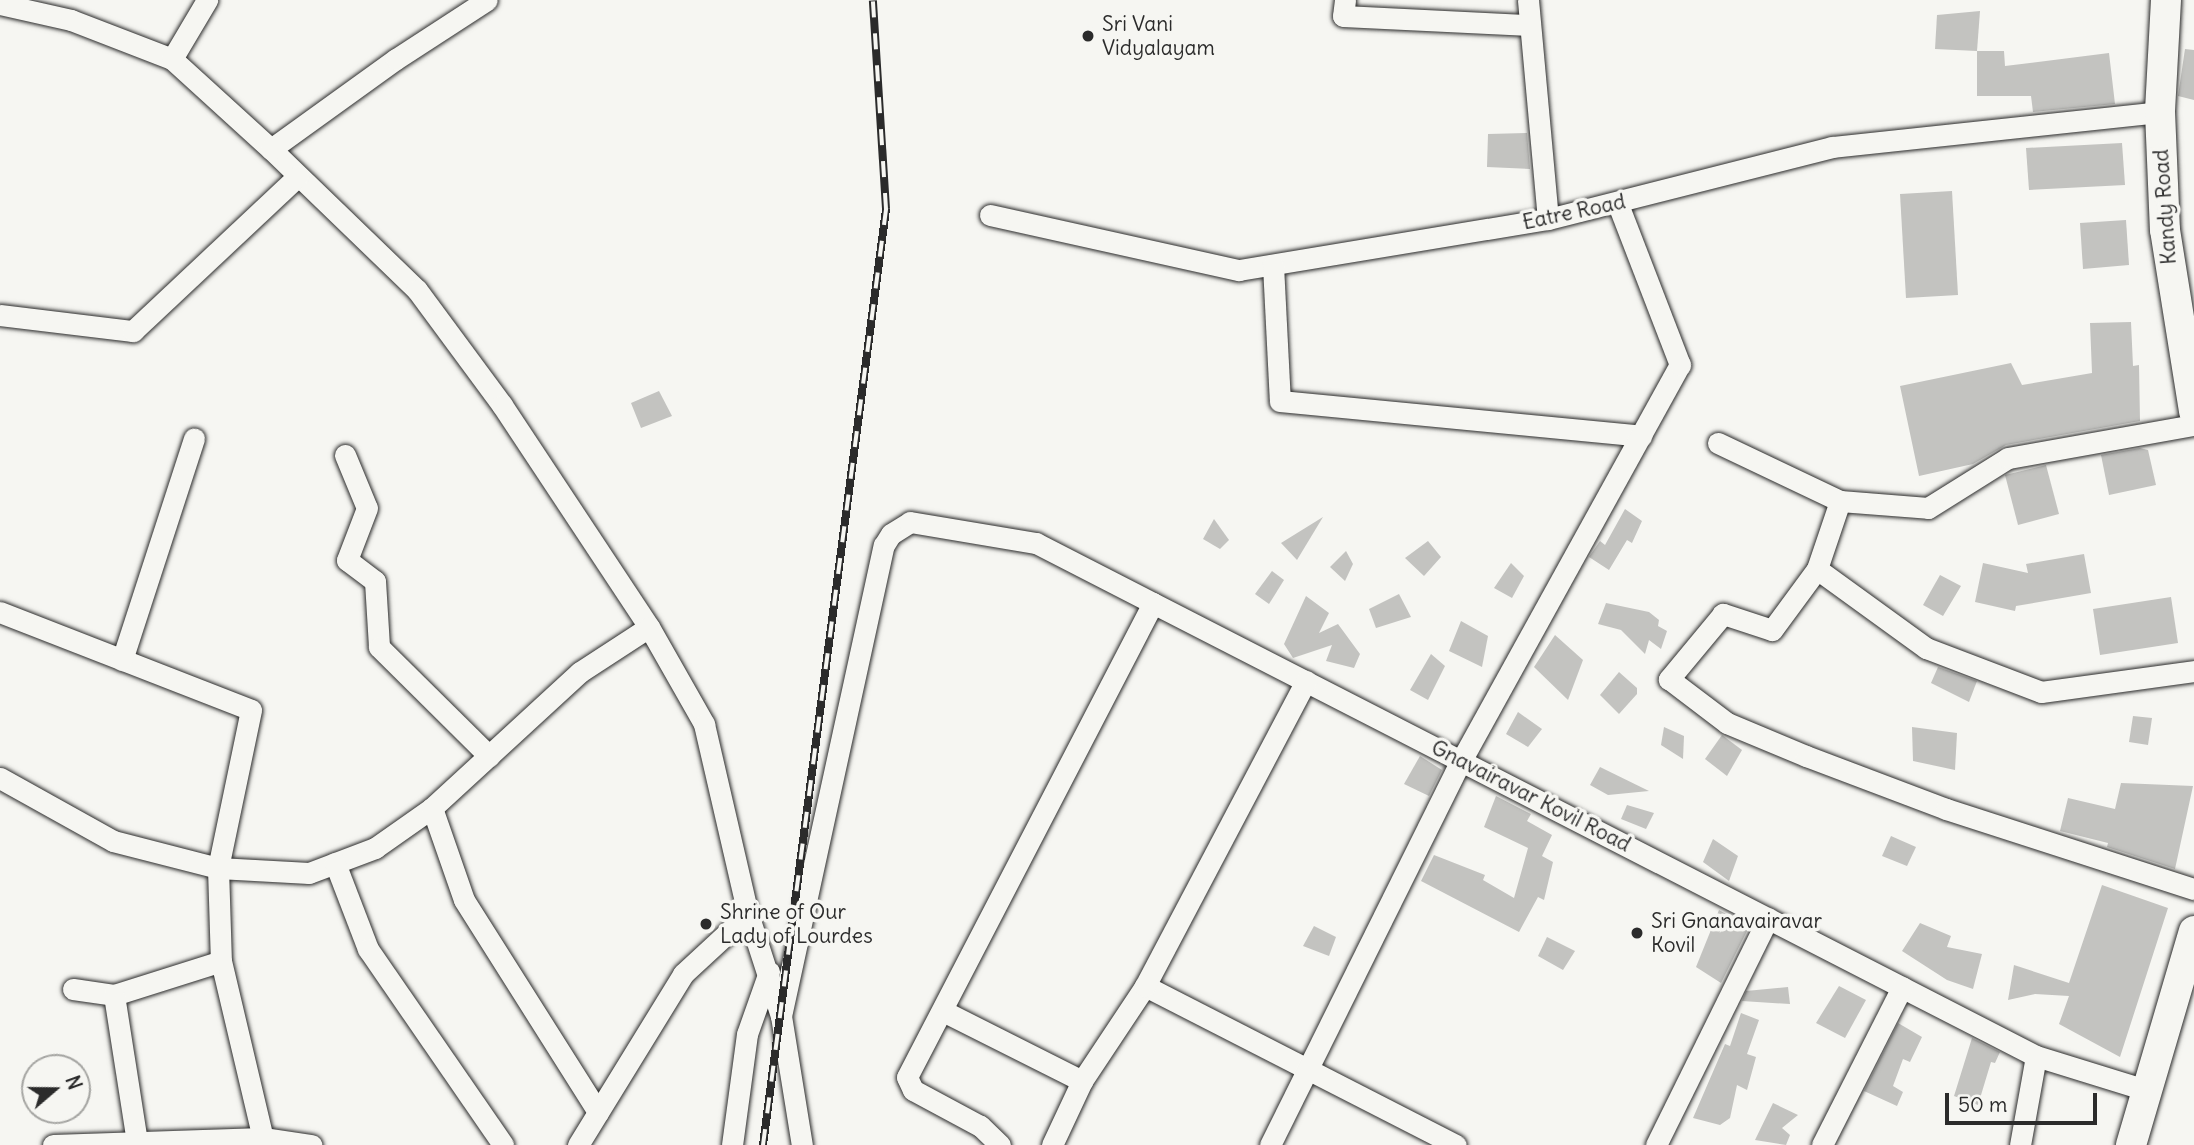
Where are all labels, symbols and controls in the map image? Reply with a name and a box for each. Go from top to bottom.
place label: Sri Vani Vidyalayam [1102,11,1215,61]
marker: Sri Vani Vidyalayam [1080,28,1096,44]
street label: Kandy Road [2148,149,2182,265]
street label: Eatre Road [1520,189,1628,235]
street label: Gnavairavar Kovil Road [1427,735,1635,857]
place label: Shrine of Our Lady of Lourdes [720,899,873,949]
place label: Sri Gnanavairavar Kovil [1651,908,1822,958]
marker: Shrine of Our Lady of Lourdes [698,916,714,932]
marker: Sri Gnanavairavar Kovil [1629,925,1645,941]
north arrow [21,1054,91,1124]
text: N [60,1072,87,1093]
scale bar [1949,1078,2101,1122]
text: 50 m [1958,1091,2007,1118]

